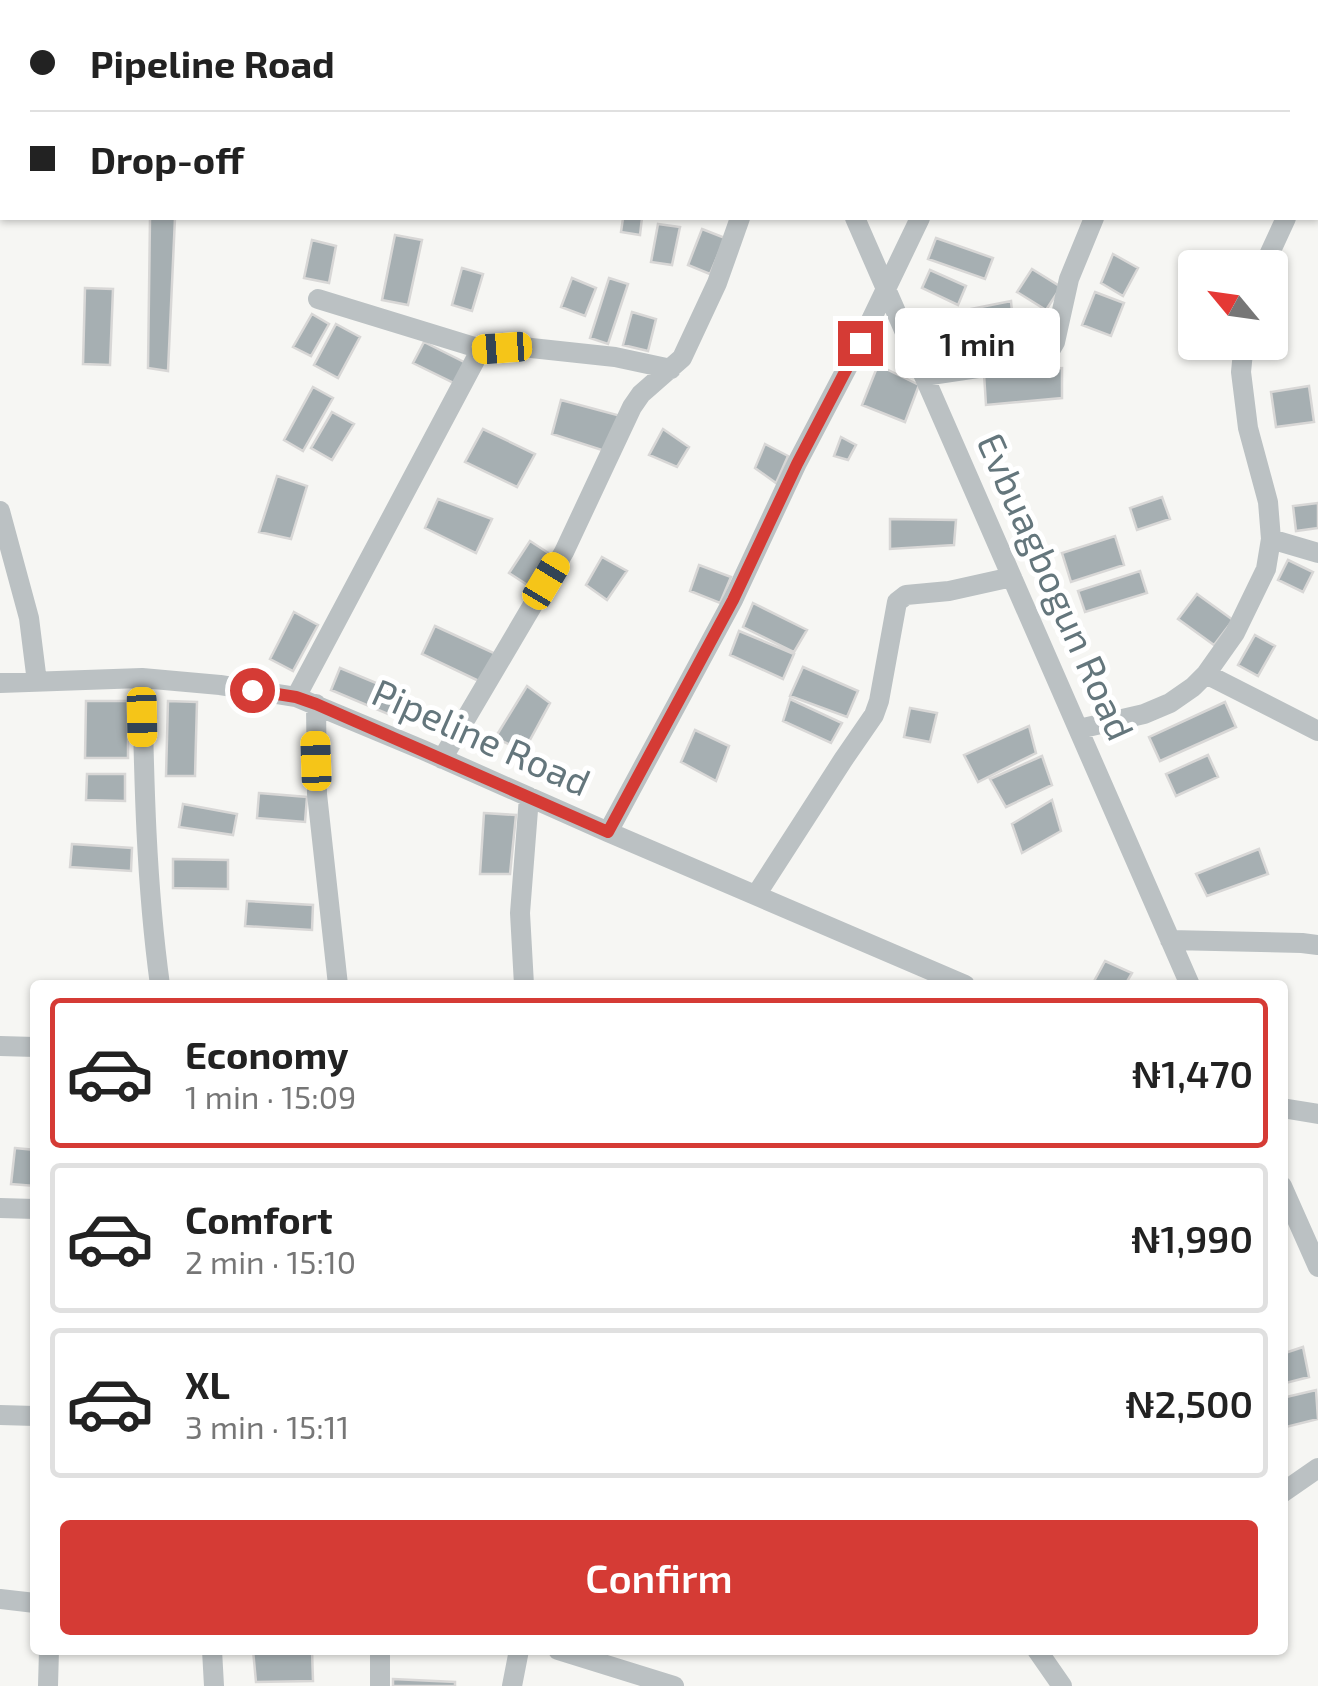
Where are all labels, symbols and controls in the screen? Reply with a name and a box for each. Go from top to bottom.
text: Pipeline Road [90,40,335,86]
text: Drop-off [90,136,244,182]
north arrow [1178,250,1288,360]
map controls [1178,250,1288,360]
callout: 1 min [895,308,1060,378]
route end [838,321,883,366]
text: 1 min [940,324,1015,362]
car [471,331,533,365]
street label: Evbuagbogun Road [969,426,1145,747]
car [518,548,574,614]
route start [230,668,275,713]
street label: Pipeline Road [366,668,598,805]
car [126,687,158,747]
car [300,730,332,792]
icon: car [65,1028,155,1118]
text: Economy [185,1031,349,1077]
text: ₦1,470 [1132,1050,1253,1096]
text: 1 min · 15:09 [185,1077,356,1115]
icon: car [65,1193,155,1283]
text: Comfort [185,1196,333,1242]
text: ₦1,990 [1131,1215,1253,1261]
text: 2 min · 15:10 [185,1242,356,1280]
icon: car [65,1358,155,1448]
text: XL [185,1361,230,1407]
text: ₦2,500 [1125,1380,1253,1426]
text: 3 min · 15:11 [185,1407,349,1445]
button: Confirm [60,1520,1258,1635]

